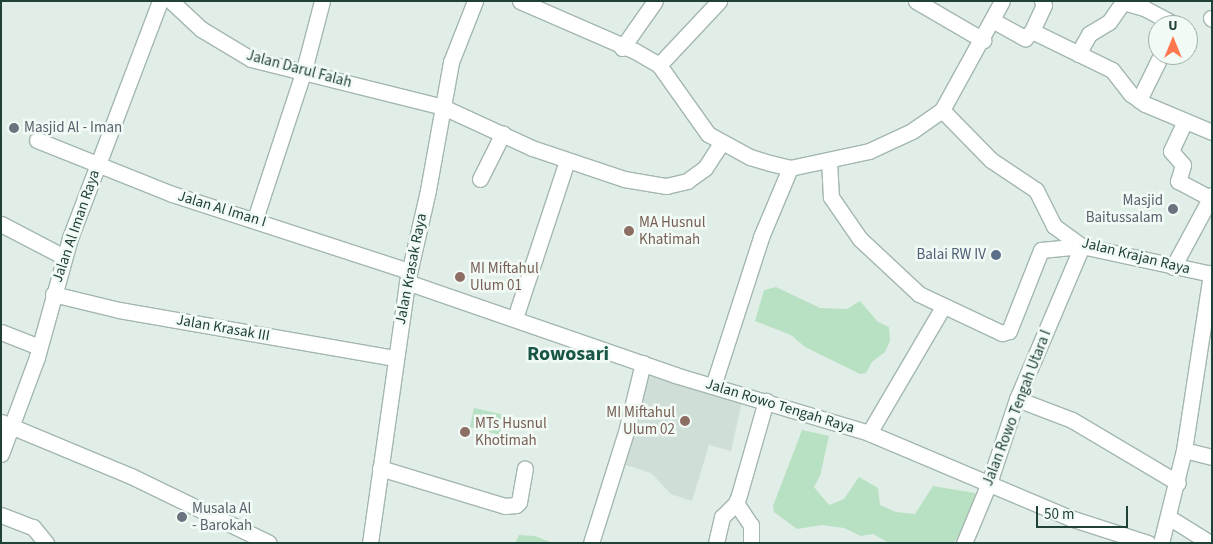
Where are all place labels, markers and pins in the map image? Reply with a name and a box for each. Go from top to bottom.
place label: Masjid Al - Iman [24,119,122,137]
marker: Masjid Al - Iman [8,122,20,134]
place label: Masjid Baitussalam [1086,191,1163,226]
marker: Masjid Baitussalam [1167,203,1179,215]
place label: MA Husnul Khatimah [639,213,705,248]
marker: MA Husnul Khatimah [623,225,635,237]
place label: Balai RW IV [916,246,986,264]
marker: Balai RW IV [990,249,1002,261]
place label: MI Miftahul Ulum 01 [470,259,539,294]
marker: MI Miftahul Ulum 01 [454,271,466,283]
place label: MI Miftahul Ulum 02 [606,403,675,438]
place label: MTs Husnul Khotimah [475,414,547,449]
marker: MI Miftahul Ulum 02 [679,415,691,427]
marker: MTs Husnul Khotimah [459,426,471,438]
place label: Musala Al - Barokah [192,499,252,534]
marker: Musala Al - Barokah [176,511,188,523]

